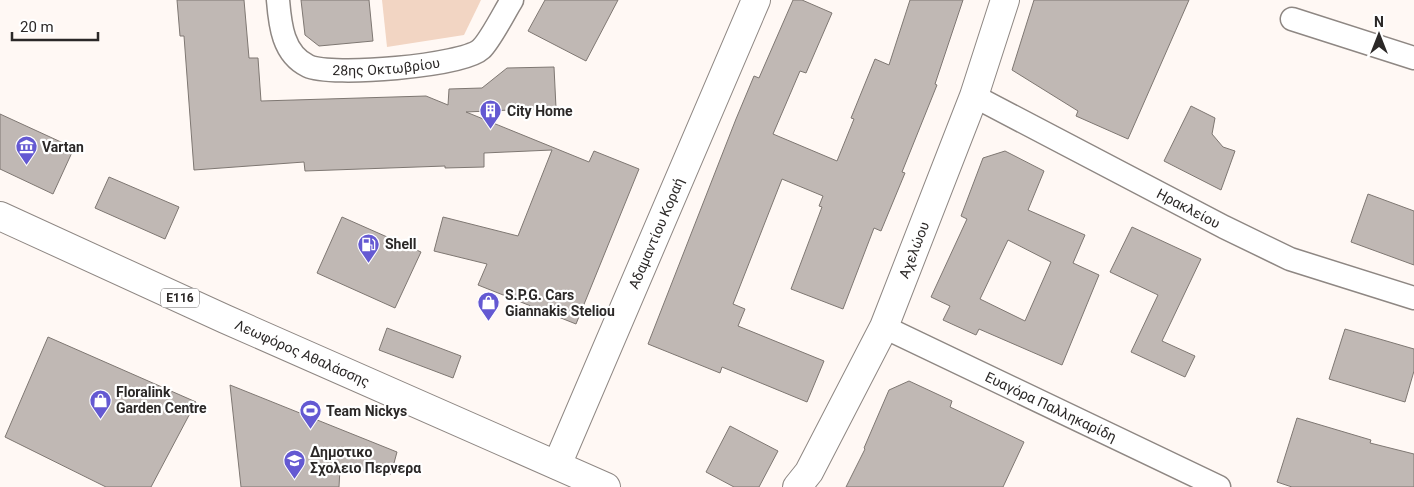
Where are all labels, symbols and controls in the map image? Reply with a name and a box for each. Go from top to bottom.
scale bar [12,10,99,42]
north arrow [1354,10,1404,60]
text: N [1374,14,1384,30]
text: 20 m [20,18,54,36]
street label: 28ης Οκτωβρίου [332,54,441,78]
building icon: City Home [479,99,503,130]
place label: City Home [507,103,573,119]
museum icon: Vartan [14,135,38,166]
place label: Vartan [42,139,84,155]
street label: Αδαμαντίου Κοραή [625,175,687,291]
street label: Ηρακλείου [1154,185,1223,231]
street label: Αχελώου [896,220,932,281]
fuel station icon: Shell [357,232,381,263]
place label: Shell [385,236,416,252]
place label: S.P.G. Cars Giannakis Steliou [505,287,615,319]
road number: E116 [161,288,199,308]
shop icon: S.P.G. Cars Giannakis Steliou [477,291,501,322]
street label: Λεωφόρος Αθαλάσσης [233,316,372,390]
street label: Ευαγόρα Παλληκαρίδη [983,369,1119,445]
place label: Floralink Garden Centre [116,384,207,416]
shop icon: Floralink Garden Centre [88,388,112,419]
sports icon: Team Nickys [298,399,322,430]
place label: Team Nickys [326,403,407,419]
place label: Δημοτικο Σχολειο Περνερα [310,444,421,477]
school or university icon: Δημοτικο Σχολειο Περνερα [282,448,306,479]

